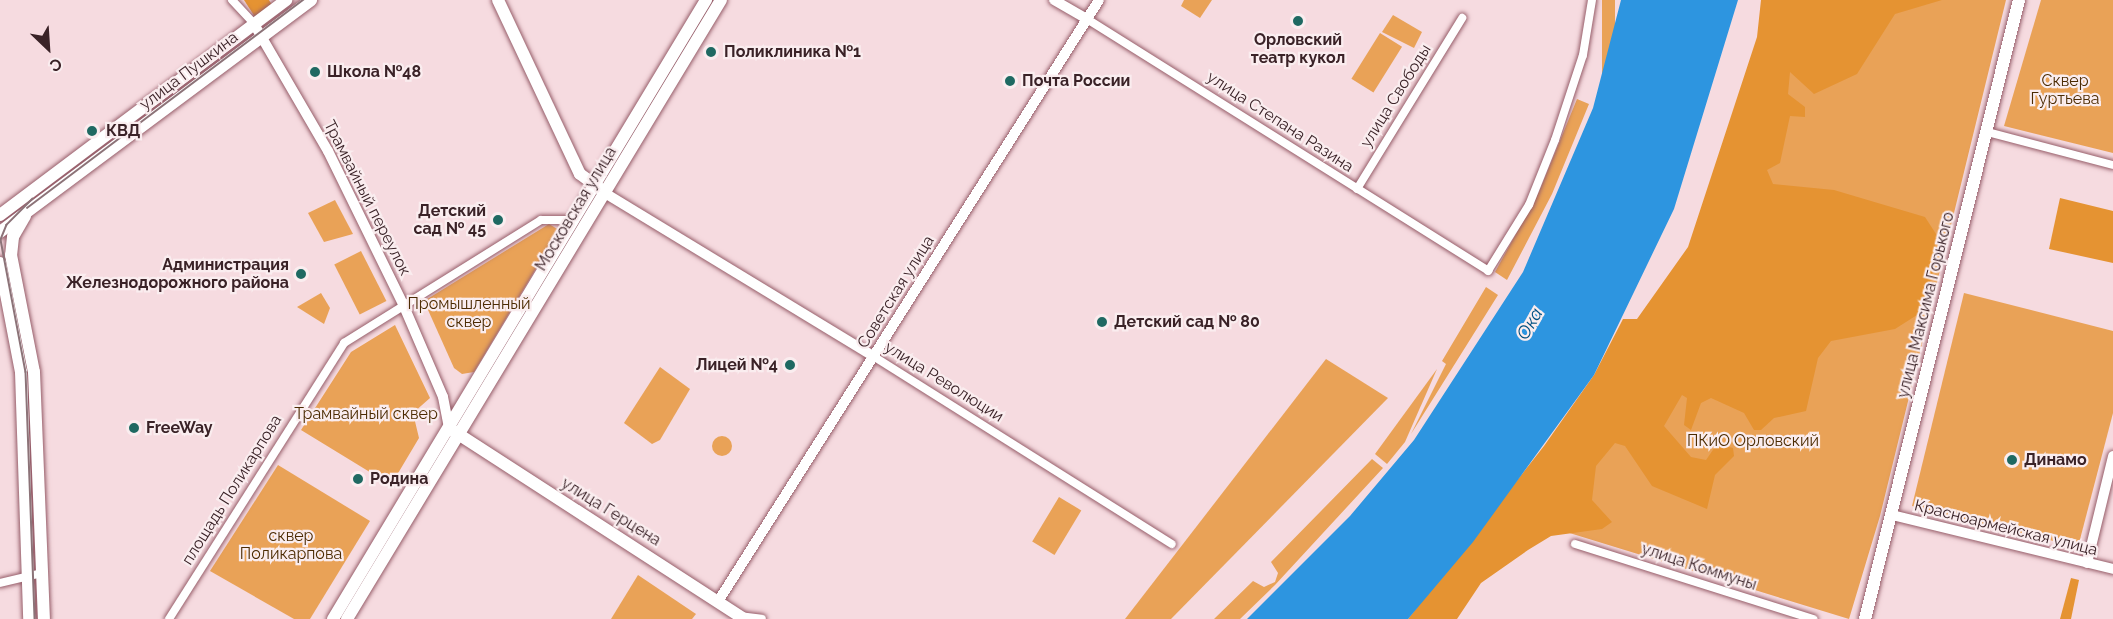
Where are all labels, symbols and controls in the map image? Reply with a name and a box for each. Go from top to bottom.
marker: Орловский театр кукол [1291,14,1305,28]
north arrow [18,18,78,78]
street label: улица Пушкина [136,28,242,114]
place label: Орловский театр кукол [1251,30,1345,68]
street label: улица Свободы [1357,41,1435,151]
place label: Поликлиника №1 [724,42,861,62]
marker: Поликлиника №1 [702,43,720,61]
text: С [47,54,65,76]
place label: Школа №48 [327,62,421,82]
marker: Школа №48 [308,65,322,79]
street label: улица Степана Разина [1203,67,1357,177]
place label: Почта России [1022,71,1130,91]
park label: Сквер Гуртьева [2031,71,2099,109]
marker: Почта России [1003,74,1017,88]
street label: Трамвайный переулок [319,117,415,279]
place label: КВД [106,121,140,141]
marker: КВД [83,122,101,140]
street label: Московская улица [531,143,621,275]
place label: Детский сад № 45 [414,201,486,239]
street label: улица Максима Горького [1894,210,1958,400]
marker: Детский сад № 45 [491,213,505,227]
street label: Советская улица [854,232,938,352]
place label: Администрация Железнодорожного района [66,255,289,293]
marker: Администрация Железнодорожного района [294,267,308,281]
park label: Промышленный сквер [407,294,531,332]
water label: Ока [1512,304,1548,344]
place label: Детский сад № 80 [1114,312,1260,332]
marker: Детский сад № 80 [1095,315,1109,329]
street label: улица Революции [881,338,1007,426]
place label: Лицей №4 [696,355,778,375]
marker: Лицей №4 [783,358,797,372]
park label: Трамвайный сквер [294,404,438,424]
street label: площадь Поликарпова [178,412,286,568]
place label: FreeWay [146,418,213,438]
marker: FreeWay [127,421,141,435]
park label: ПКиО Орловский [1687,431,1819,451]
place label: Динамо [2024,450,2087,470]
marker: Динамо [2005,453,2019,467]
place label: Родина [370,469,428,489]
marker: Родина [351,472,365,486]
street label: улица Герцена [558,474,664,550]
street label: Красноармейская улица [1912,496,2100,560]
park label: сквер Поликарпова [240,526,342,564]
street label: улица Коммуны [1639,539,1759,595]

